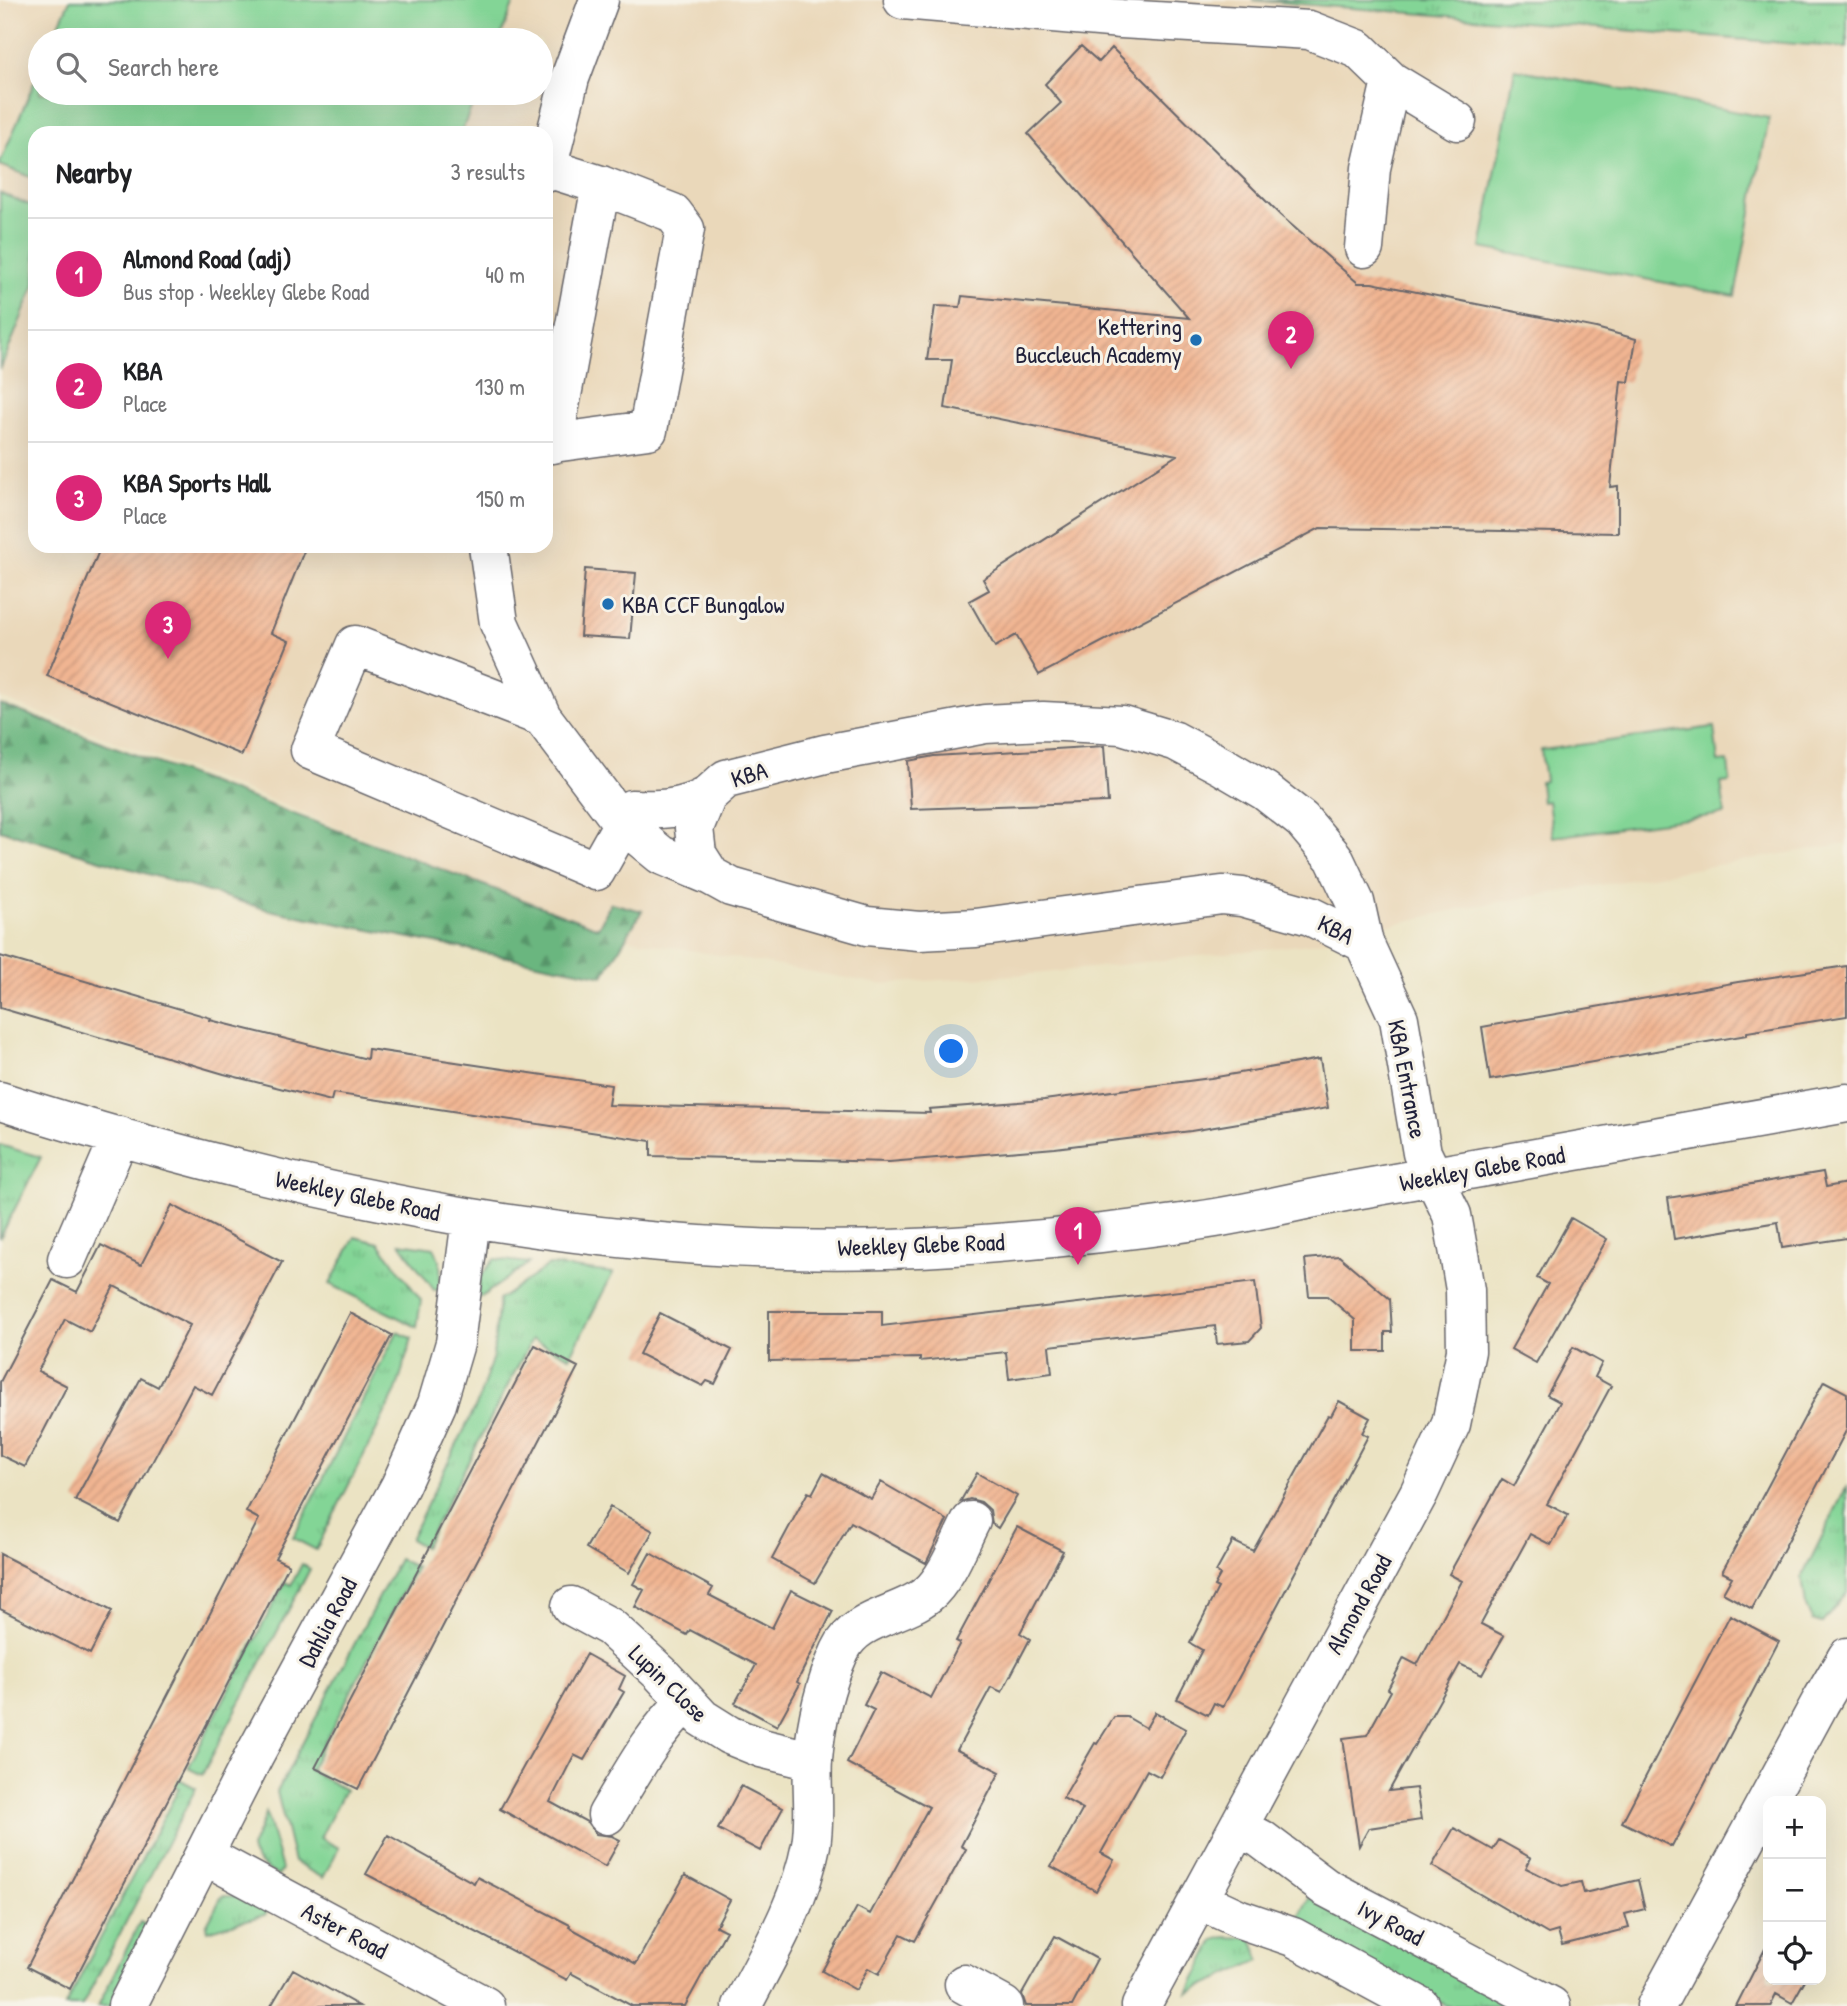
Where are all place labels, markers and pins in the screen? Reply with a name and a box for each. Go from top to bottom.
place label: Kettering Buccleuch Academy [1015,310,1182,370]
pin: 2 [1268,311,1314,369]
marker: Kettering Buccleuch Academy [1188,332,1204,348]
place label: KBA CCF Bungalow [622,588,785,620]
marker: KBA CCF Bungalow [600,596,616,612]
pin: 3 [145,601,191,659]
pin: 1 [1055,1207,1101,1265]

